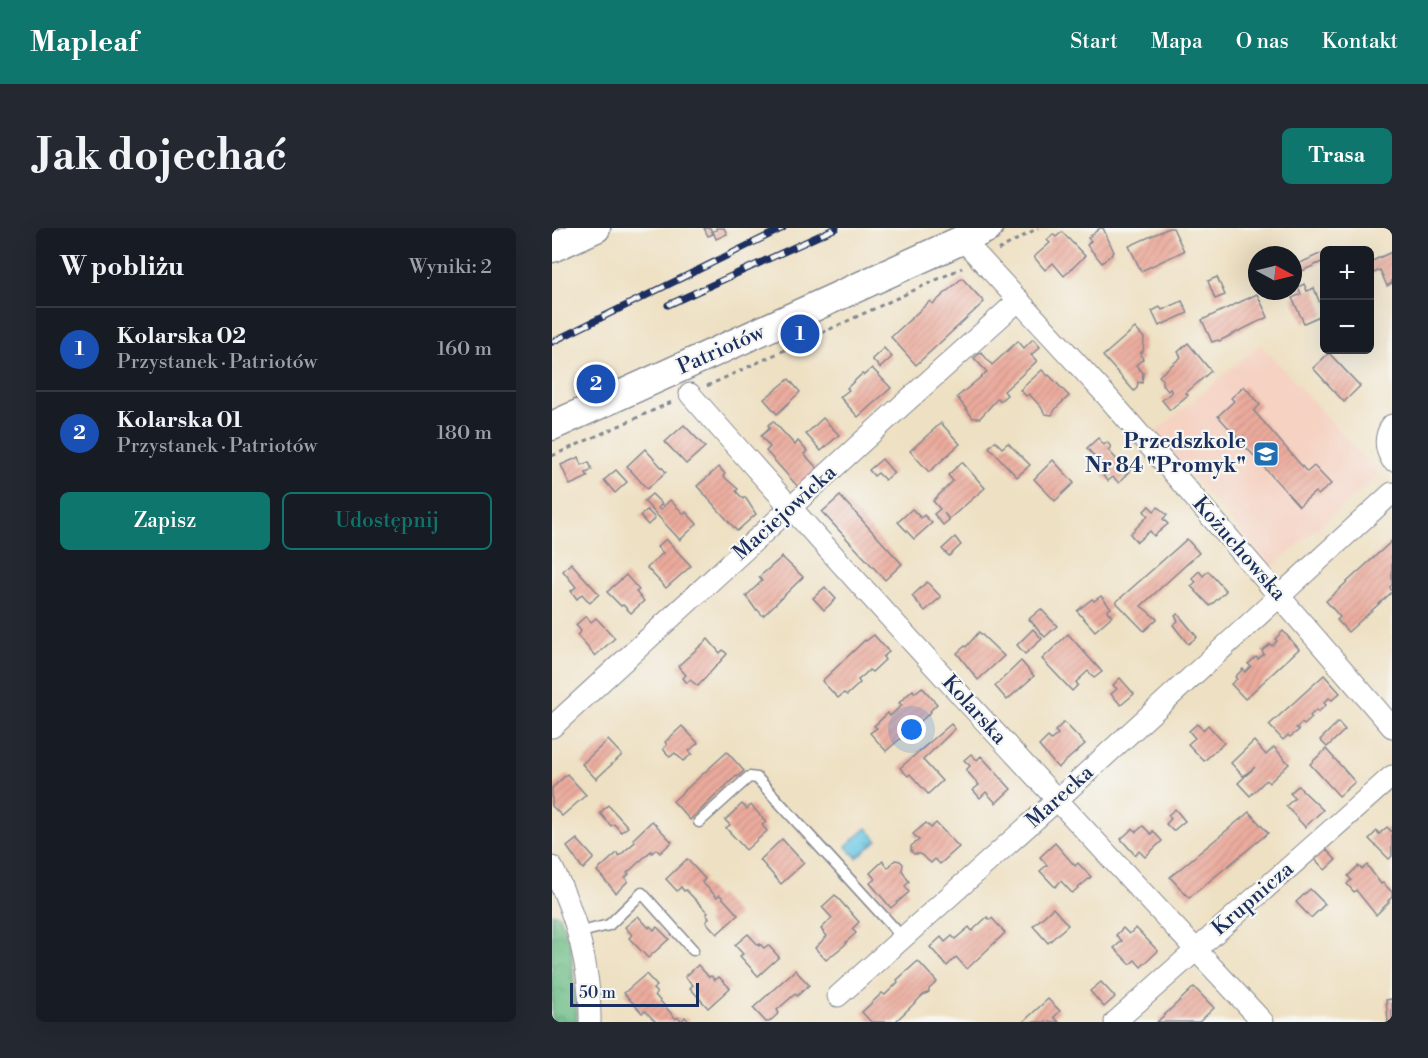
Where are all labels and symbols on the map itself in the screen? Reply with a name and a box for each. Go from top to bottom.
north arrow [1248,246,1302,300]
pin: 1 [780,312,820,356]
street label: Patriotów [673,319,769,381]
pin: 2 [576,362,615,406]
place label: Przedszkole Nr 84 "Promyk" [1085,429,1246,479]
school or university icon: Przedszkole Nr 84 "Promyk" [1251,439,1281,469]
street label: Maciejowicka [728,460,842,566]
street label: Kożuchowska [1187,492,1292,607]
street label: Kolarska [936,670,1012,750]
your location [897,715,926,744]
street label: Marecka [1021,760,1099,834]
street label: Krupnicza [1207,856,1299,942]
scale bar [570,980,699,1008]

